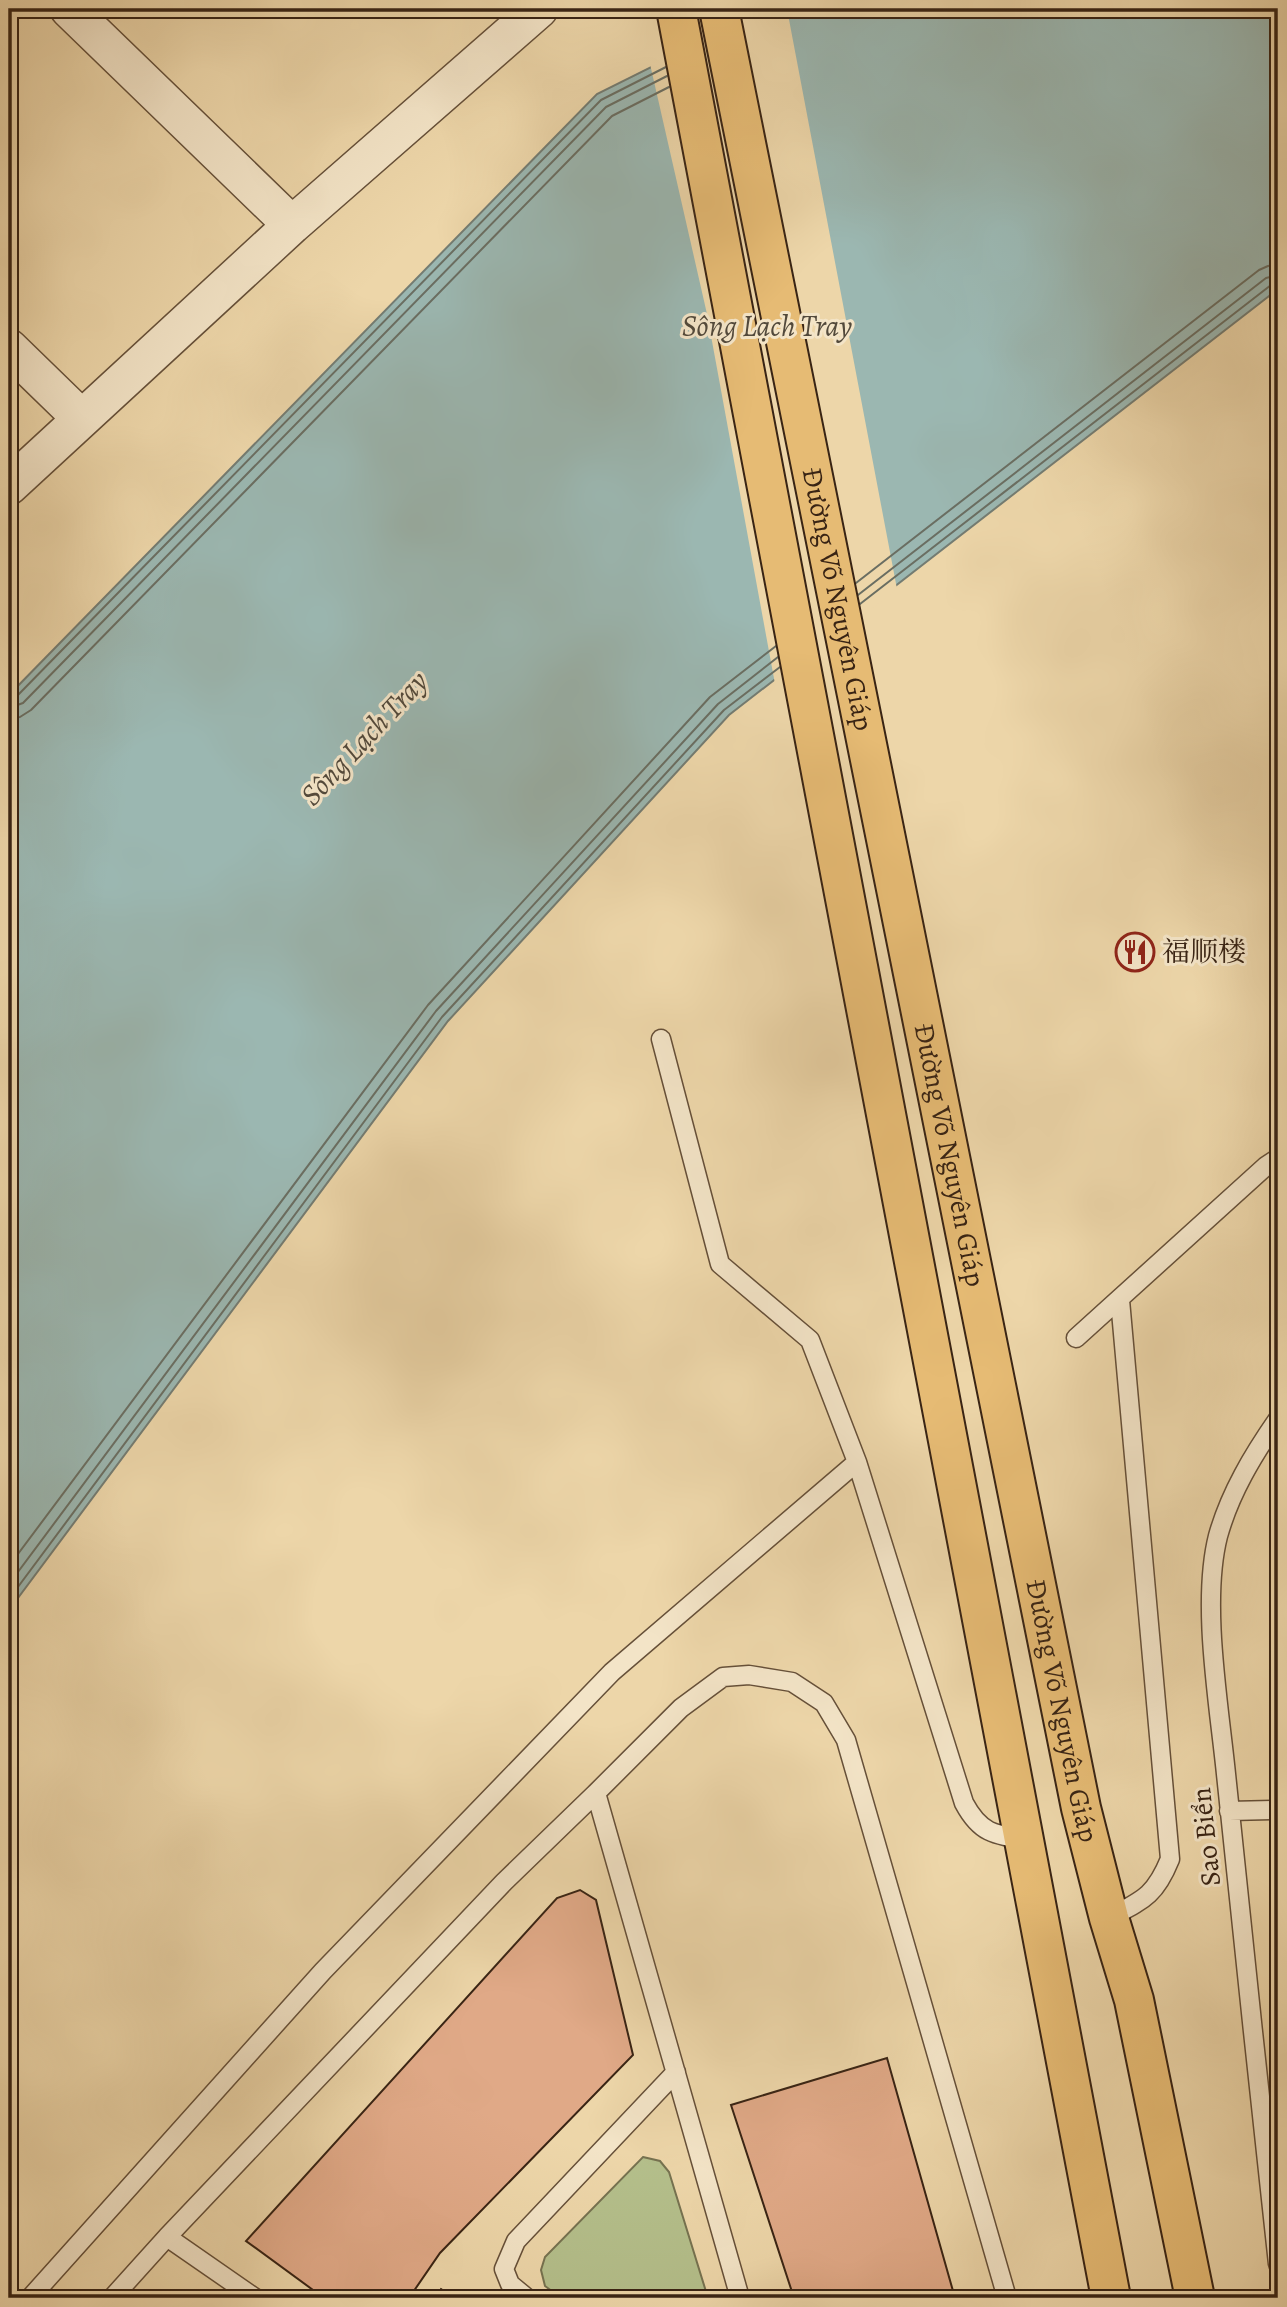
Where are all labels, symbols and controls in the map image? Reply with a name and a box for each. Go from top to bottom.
water label: Sông Lạch Tray [682,306,852,346]
street label: Đường Võ Nguyên Giáp [793,464,883,734]
water label: Sông Lạch Tray [291,662,437,814]
restaurant icon: 福顺楼 [1114,931,1156,973]
place label: 福顺楼 [1162,933,1246,971]
street label: Đường Võ Nguyên Giáp [905,1020,995,1290]
street label: Đường Võ Nguyên Giáp [1016,1576,1108,1846]
street label: Sao Biển [1182,1786,1230,1888]

